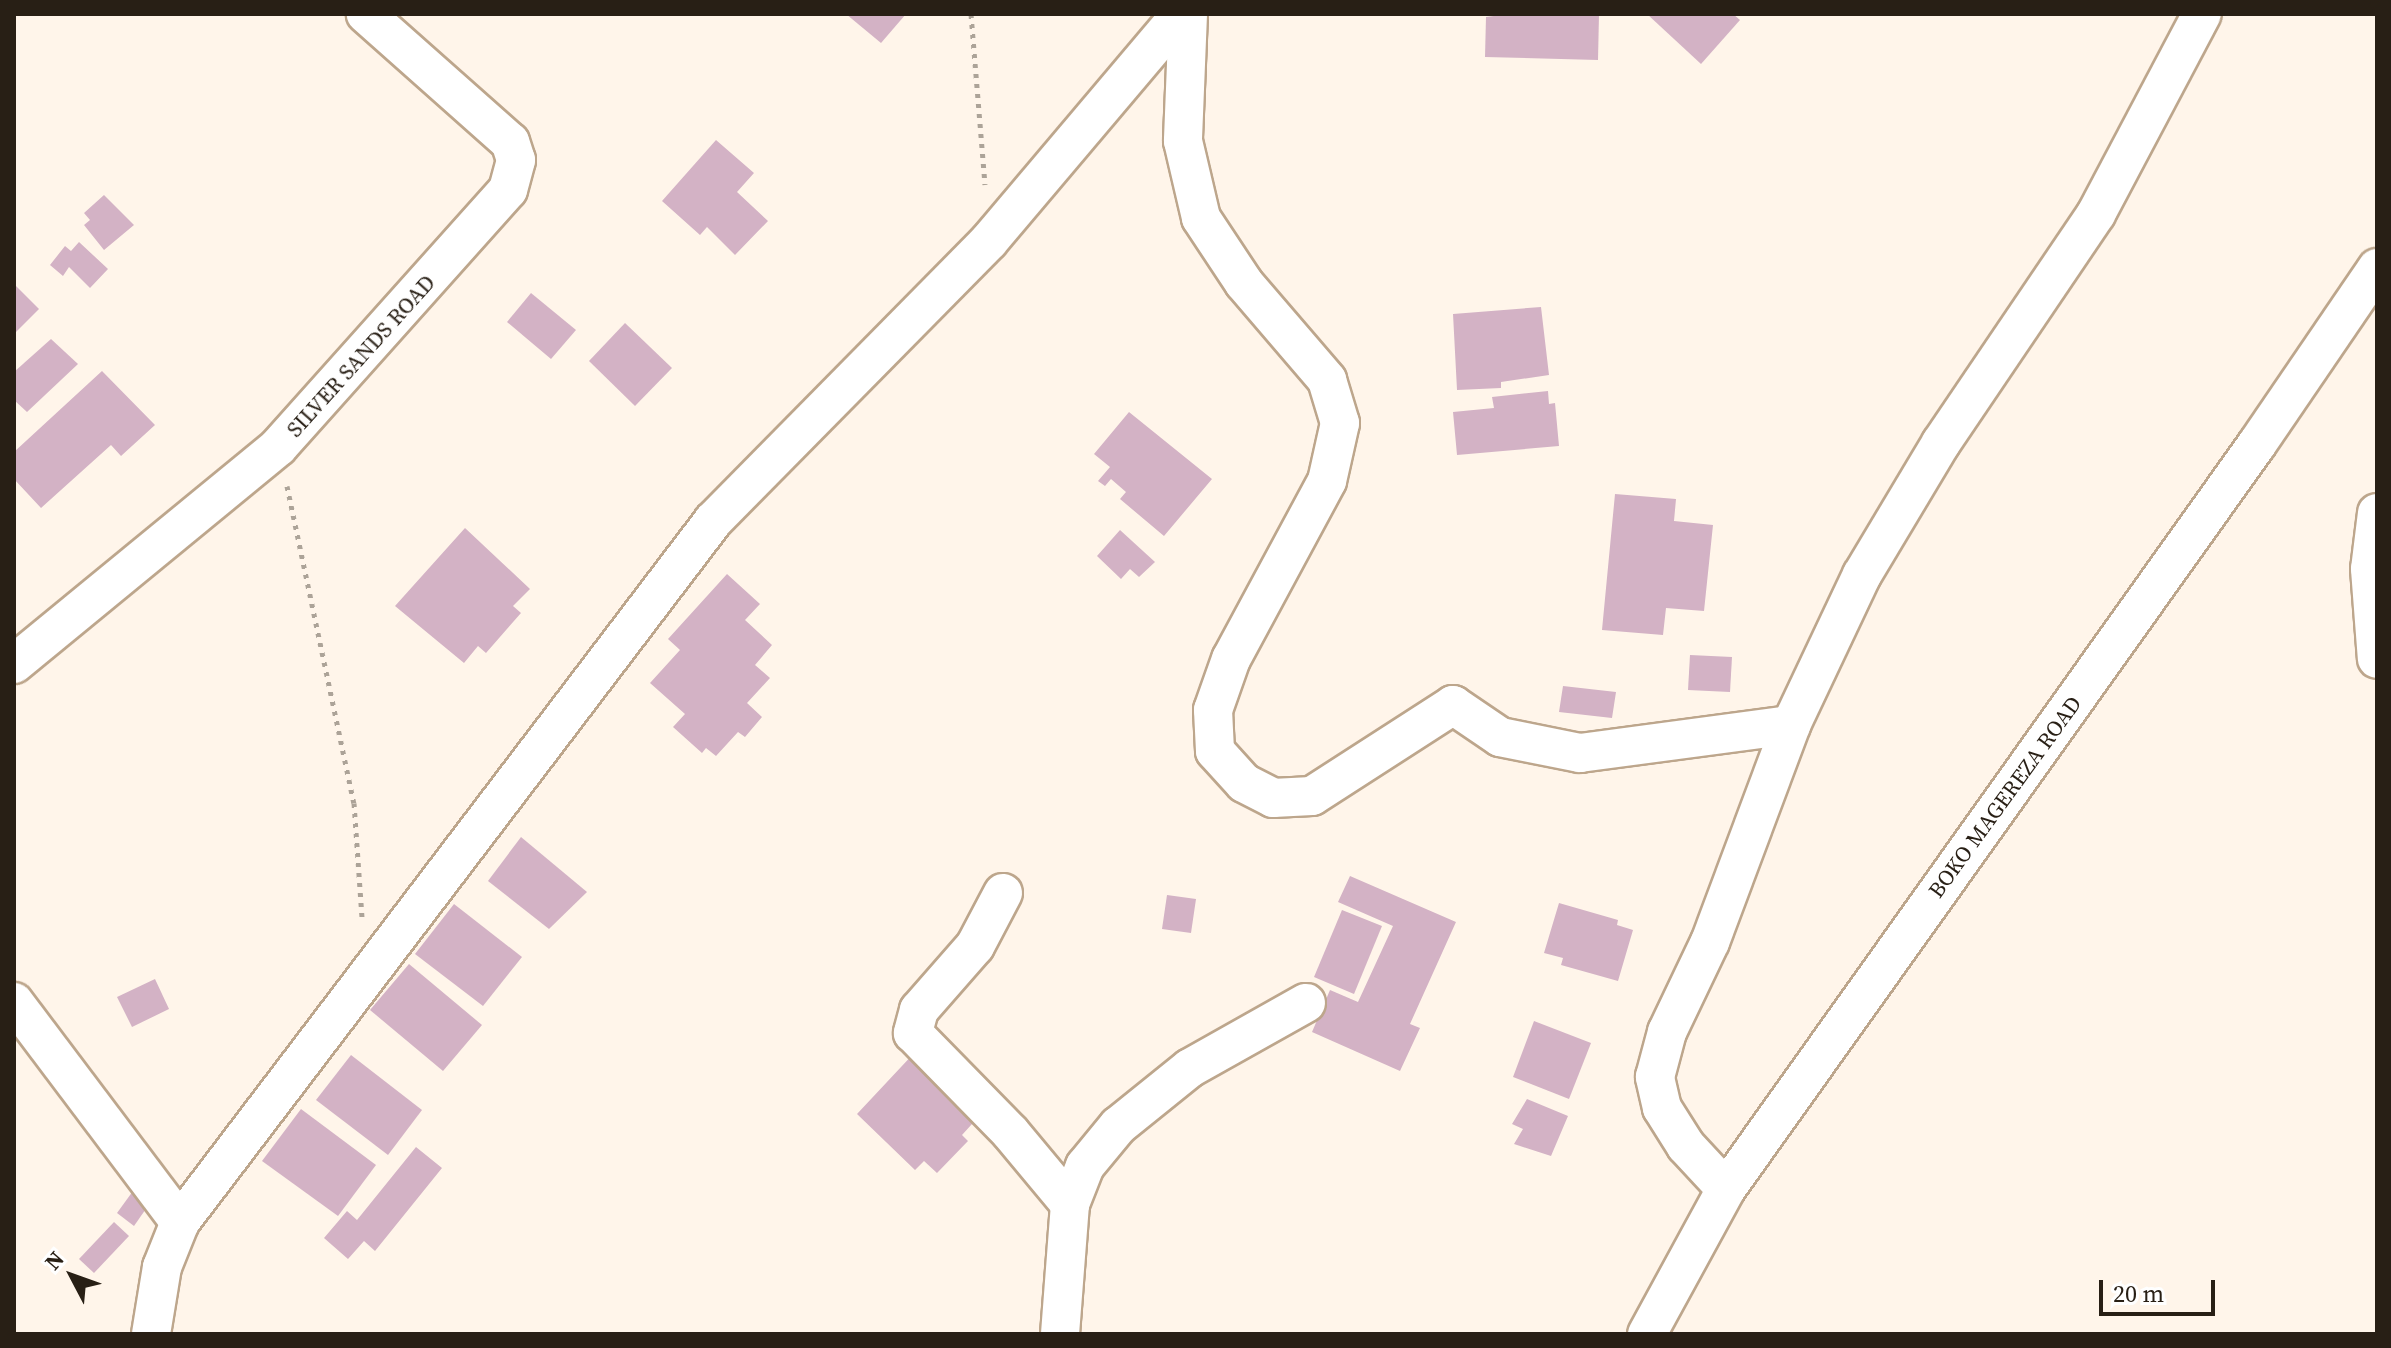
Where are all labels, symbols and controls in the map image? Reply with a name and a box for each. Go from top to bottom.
street label: SILVER SANDS ROAD [281,270,441,442]
street label: BOKO MAGEREZA ROAD [1923,691,2087,903]
north arrow [32,1236,112,1316]
text: N [37,1244,70,1276]
scale bar [2103,1264,2219,1314]
text: 20 m [2113,1277,2164,1310]

